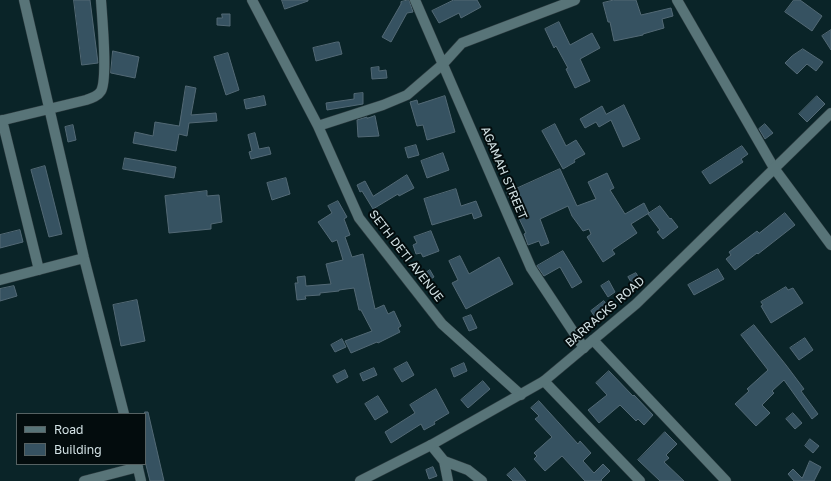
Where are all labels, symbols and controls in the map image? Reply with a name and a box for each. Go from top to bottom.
street label: AGAMAH STREET [478,124,530,222]
street label: SETH DETI AVENUE [366,207,446,305]
street label: BARRACKS ROAD [563,274,647,350]
legend [16,413,146,465]
text: Road [54,422,83,437]
text: Building [54,442,102,457]

